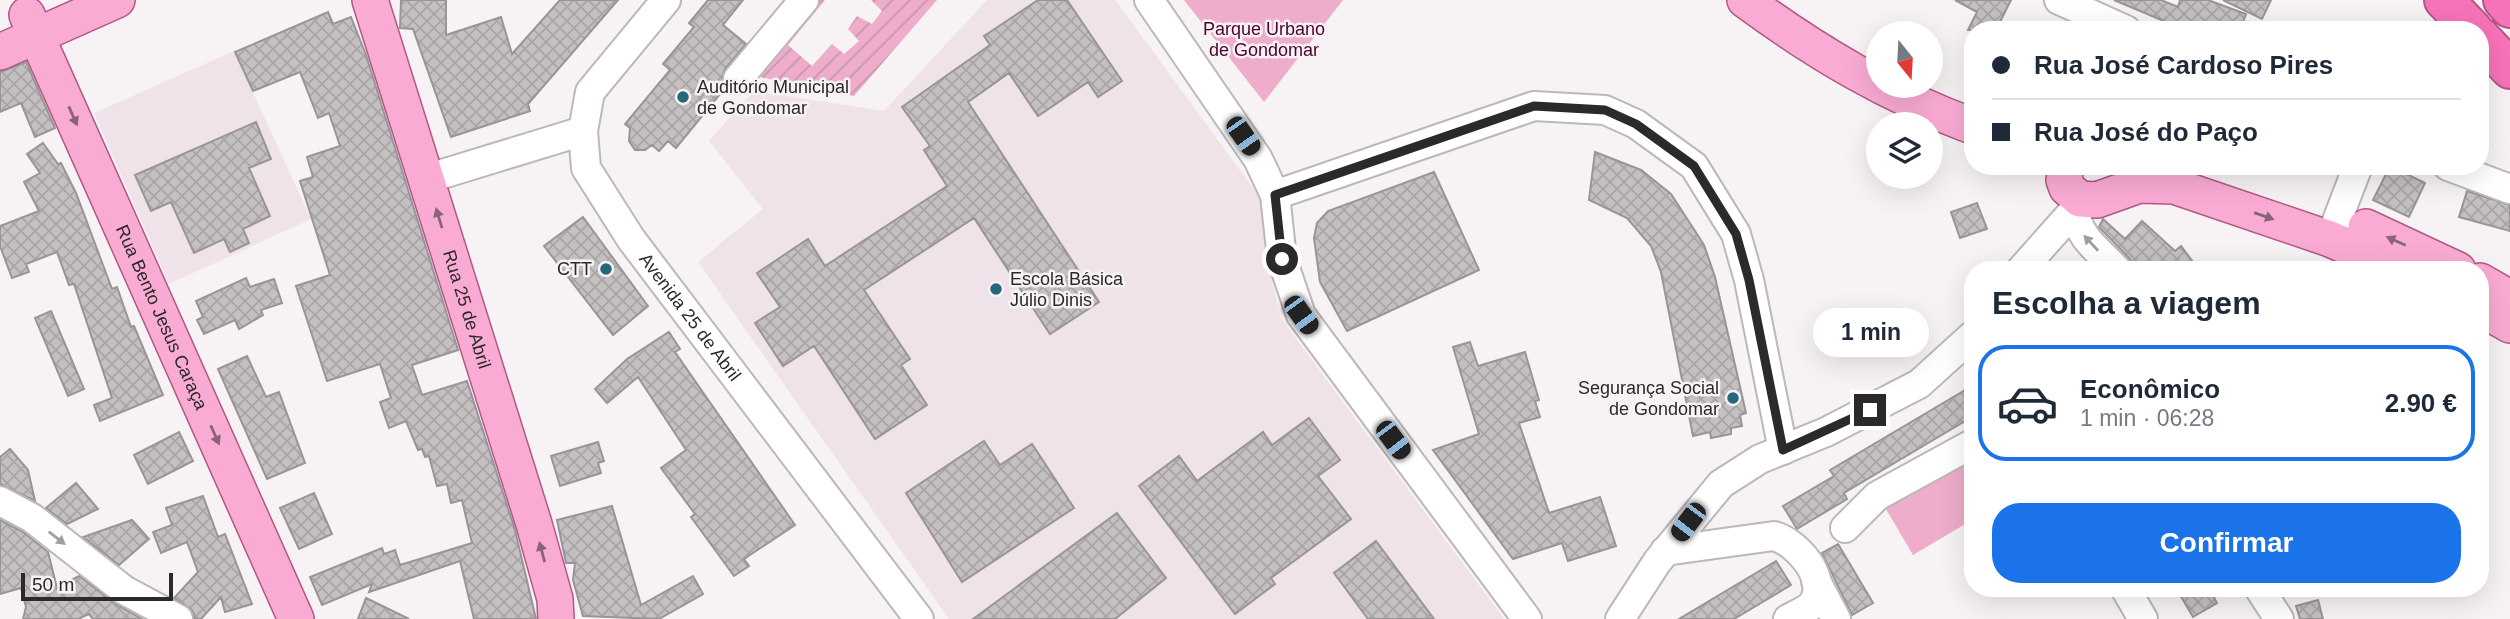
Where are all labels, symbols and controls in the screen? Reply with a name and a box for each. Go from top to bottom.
park label: Parque Urbano de Gondomar [1203,19,1325,60]
north arrow [1866,21,1942,98]
map controls [1866,21,1943,189]
text: Rua José Cardoso Pires [2034,50,2333,80]
place label: Auditório Municipal de Gondomar [697,77,849,118]
marker: Auditório Municipal de Gondomar [675,89,691,105]
one-way arrow [68,105,79,126]
button: layers [1866,112,1943,189]
car [1223,113,1264,159]
text: Rua José do Paço [2034,117,2258,147]
one-way arrow [433,207,443,228]
one-way arrow [2254,211,2275,222]
street label: Rua Bento Jesus Caraça [112,222,212,414]
one-way arrow [2083,235,2099,252]
one-way arrow [2386,235,2406,247]
route start [1266,243,1298,275]
street label: Rua 25 de Abril [439,247,495,371]
street label: Avenida 25 de Abril [635,249,745,385]
place label: CTT [557,259,592,279]
marker: CTT [598,261,614,277]
place label: Escola Básica Júlio Dinis [1010,269,1124,310]
marker: Escola Básica Júlio Dinis [988,281,1004,297]
text: Escolha a viagem [1992,285,2261,321]
car [1281,292,1322,338]
callout: 1 min [1812,308,1928,358]
text: 1 min [1841,319,1901,345]
icon: car [1996,372,2059,435]
text: Econômico [2080,374,2220,404]
place label: Segurança Social de Gondomar [1578,378,1719,419]
text: 2.90 € [2385,388,2457,418]
marker: Segurança Social de Gondomar [1725,390,1741,406]
route end [1854,394,1886,426]
text: 1 min · 06:28 [2080,405,2214,431]
car [1372,417,1415,463]
one-way arrow [209,425,221,445]
car [1667,499,1710,545]
button: Confirmar [1992,503,2461,583]
one-way arrow [47,531,65,546]
one-way arrow [536,541,547,563]
scale bar [21,570,173,602]
text: 50 m [32,574,74,595]

